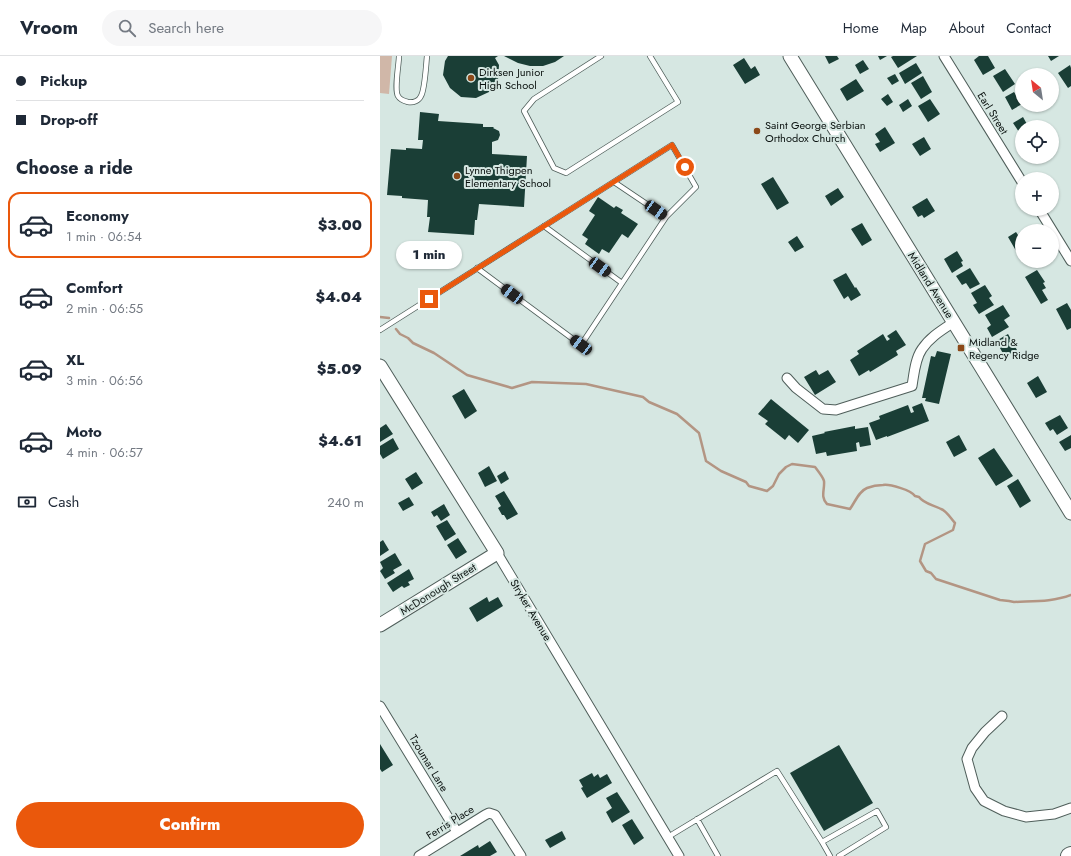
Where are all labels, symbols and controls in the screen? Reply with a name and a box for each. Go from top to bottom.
search box [102,10,382,46]
text: Vroom [20,14,78,41]
icon: search [116,17,138,39]
text: Search here [148,17,224,39]
text: Home [843,18,879,38]
text: Map [901,18,927,38]
text: About [949,18,984,38]
text: Contact [1006,18,1051,38]
place label: Dirksen Junior High School [479,64,544,93]
north arrow [1015,68,1059,112]
map controls [1015,68,1059,268]
text: Pickup [40,70,87,92]
marker: Dirksen Junior High School [466,73,476,83]
street label: Earl Street [974,89,1012,138]
text: Drop-off [40,109,98,131]
place label: Saint George Serbian Orthodox Church [765,117,866,146]
button: locate [1015,120,1059,164]
marker: Saint George Serbian Orthodox Church [752,126,762,136]
text: Choose a ride [16,155,133,181]
route start [676,158,694,176]
place label: Lynne Thigpen Elementary School [465,162,551,191]
marker: Lynne Thigpen Elementary School [452,171,462,181]
button: + [1015,172,1059,216]
car [643,198,669,222]
text: Economy [66,205,129,227]
icon: car [18,207,54,243]
text: $3.00 [318,214,362,236]
button: − [1015,224,1059,268]
text: 1 min · 06:54 [66,227,142,246]
callout: 1 min [396,241,462,269]
text: 1 min [413,245,445,264]
street label: Midland Avenue [904,249,958,322]
car [587,255,613,279]
text: Comfort [66,277,123,299]
icon: car [18,279,54,315]
car [499,282,525,306]
text: $4.04 [315,286,362,308]
route end [420,290,438,308]
text: 2 min · 06:55 [66,299,143,318]
car [568,333,594,357]
place label: Midland & Regency Ridge [969,334,1039,363]
marker: Midland & Regency Ridge [956,343,966,353]
text: XL [66,349,84,371]
icon: car [18,351,54,387]
text: $5.09 [317,358,362,380]
text: 3 min · 06:56 [66,371,143,390]
text: Moto [66,421,102,443]
icon: car [18,423,54,459]
text: $4.61 [318,430,362,452]
text: 4 min · 06:57 [66,443,143,462]
icon: cash [16,491,38,513]
text: Cash [48,491,79,513]
text: 240 m [327,493,364,512]
street label: McDonough Street [397,559,479,619]
street label: Stryker Avenue [506,576,556,644]
street label: Tzoumar Lane [406,731,453,795]
street label: Ferris Place [423,801,477,843]
button: Confirm [16,802,364,848]

